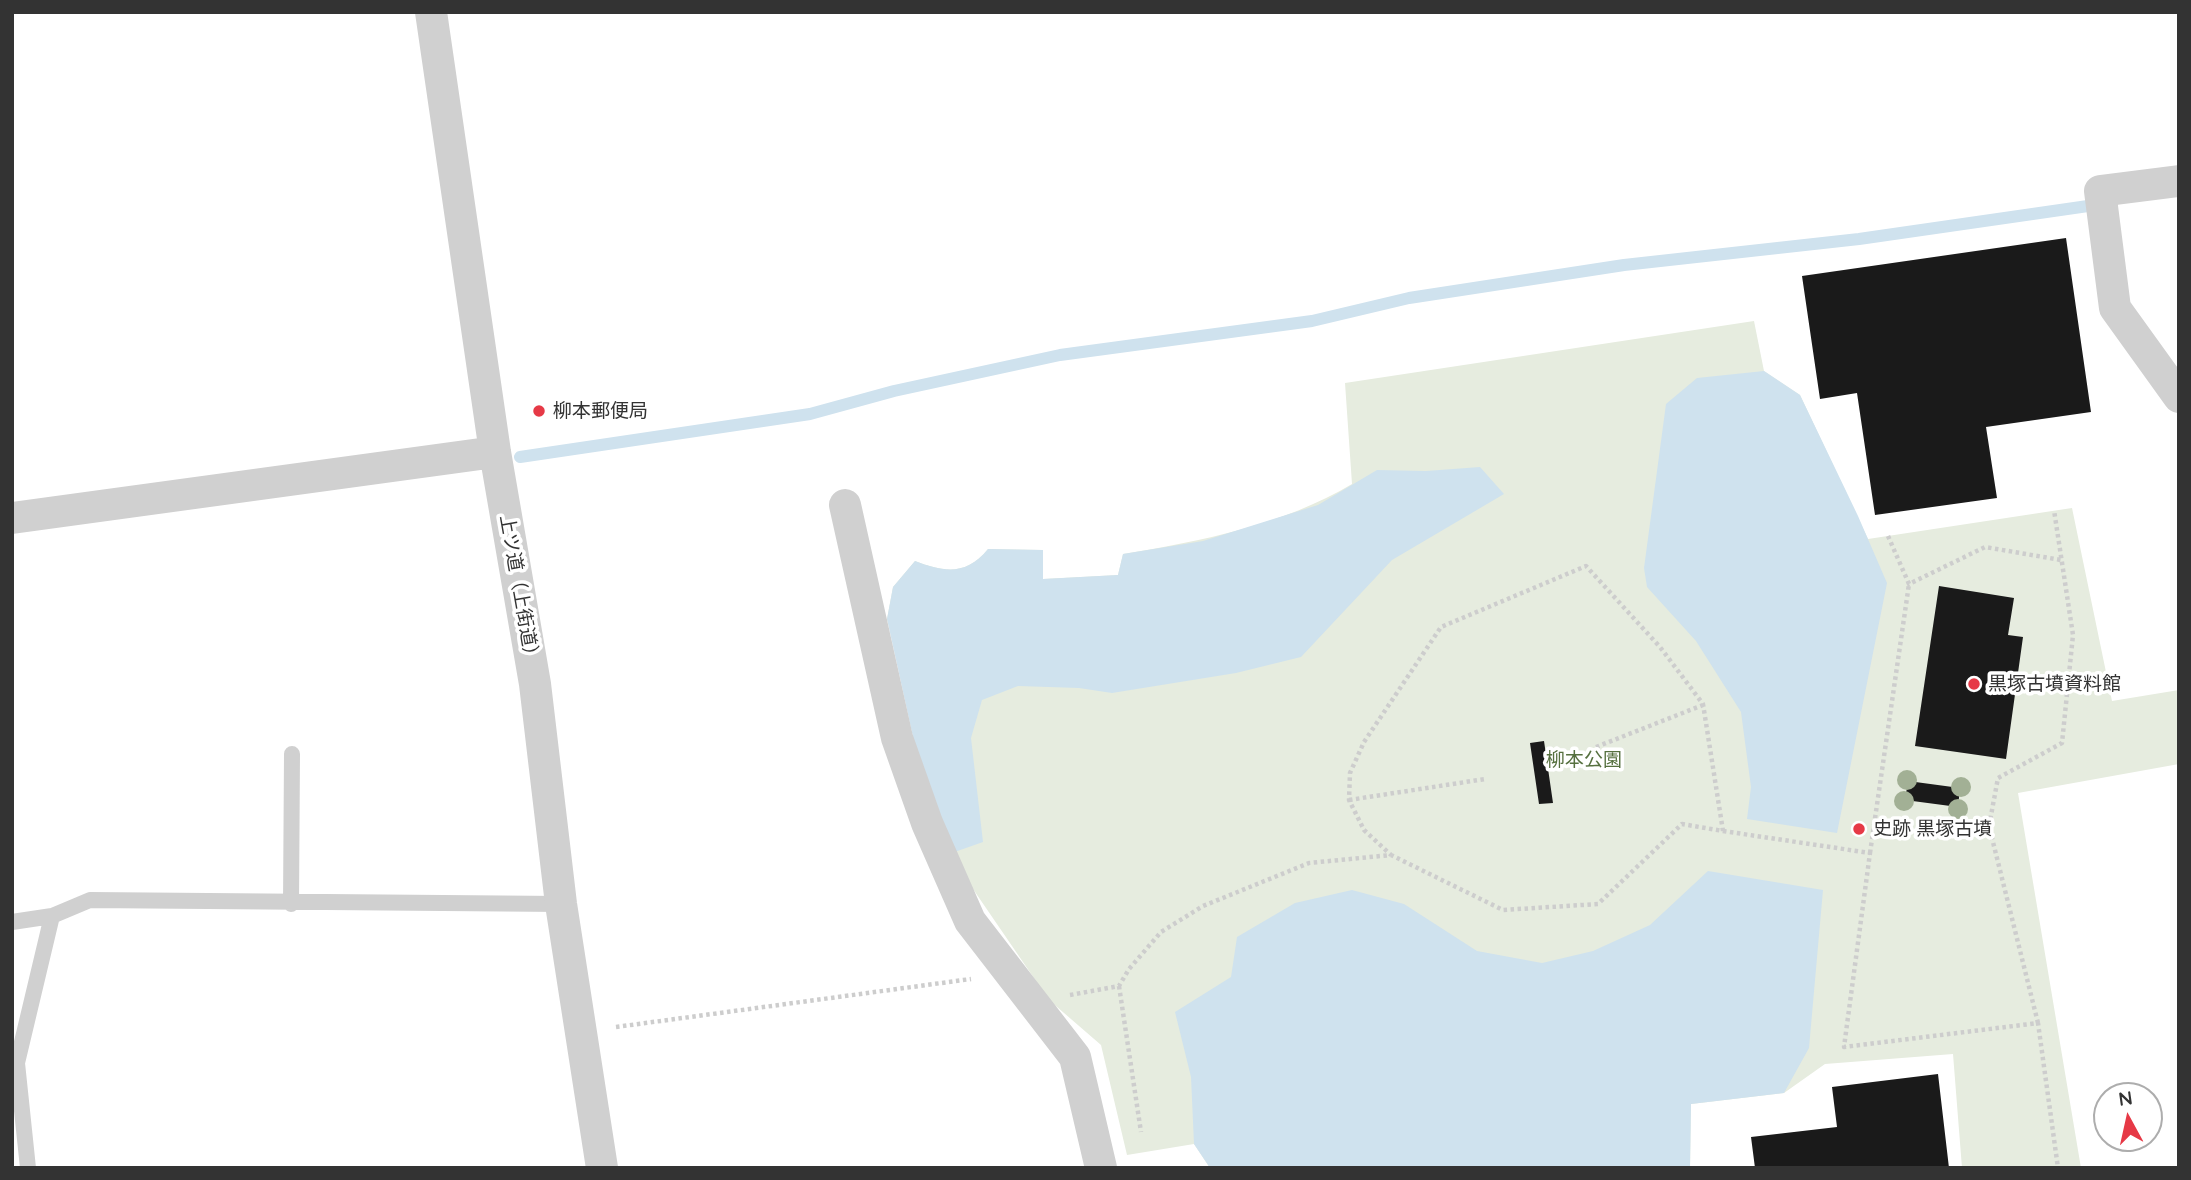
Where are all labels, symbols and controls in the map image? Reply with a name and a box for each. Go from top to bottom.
place label: 柳本郵便局 [553,400,648,422]
marker: 柳本郵便局 [531,403,547,419]
street label: 上ツ道（上街道） [495,513,543,667]
place label: 黒塚古墳資料館 [1988,673,2121,695]
marker: 黒塚古墳資料館 [1966,676,1982,692]
park label: 柳本公園 [1546,749,1622,771]
place label: 史跡 黒塚古墳 [1873,818,1992,840]
marker: 史跡 黒塚古墳 [1851,821,1867,837]
north arrow [2093,1082,2163,1152]
text: N [2117,1085,2134,1111]

